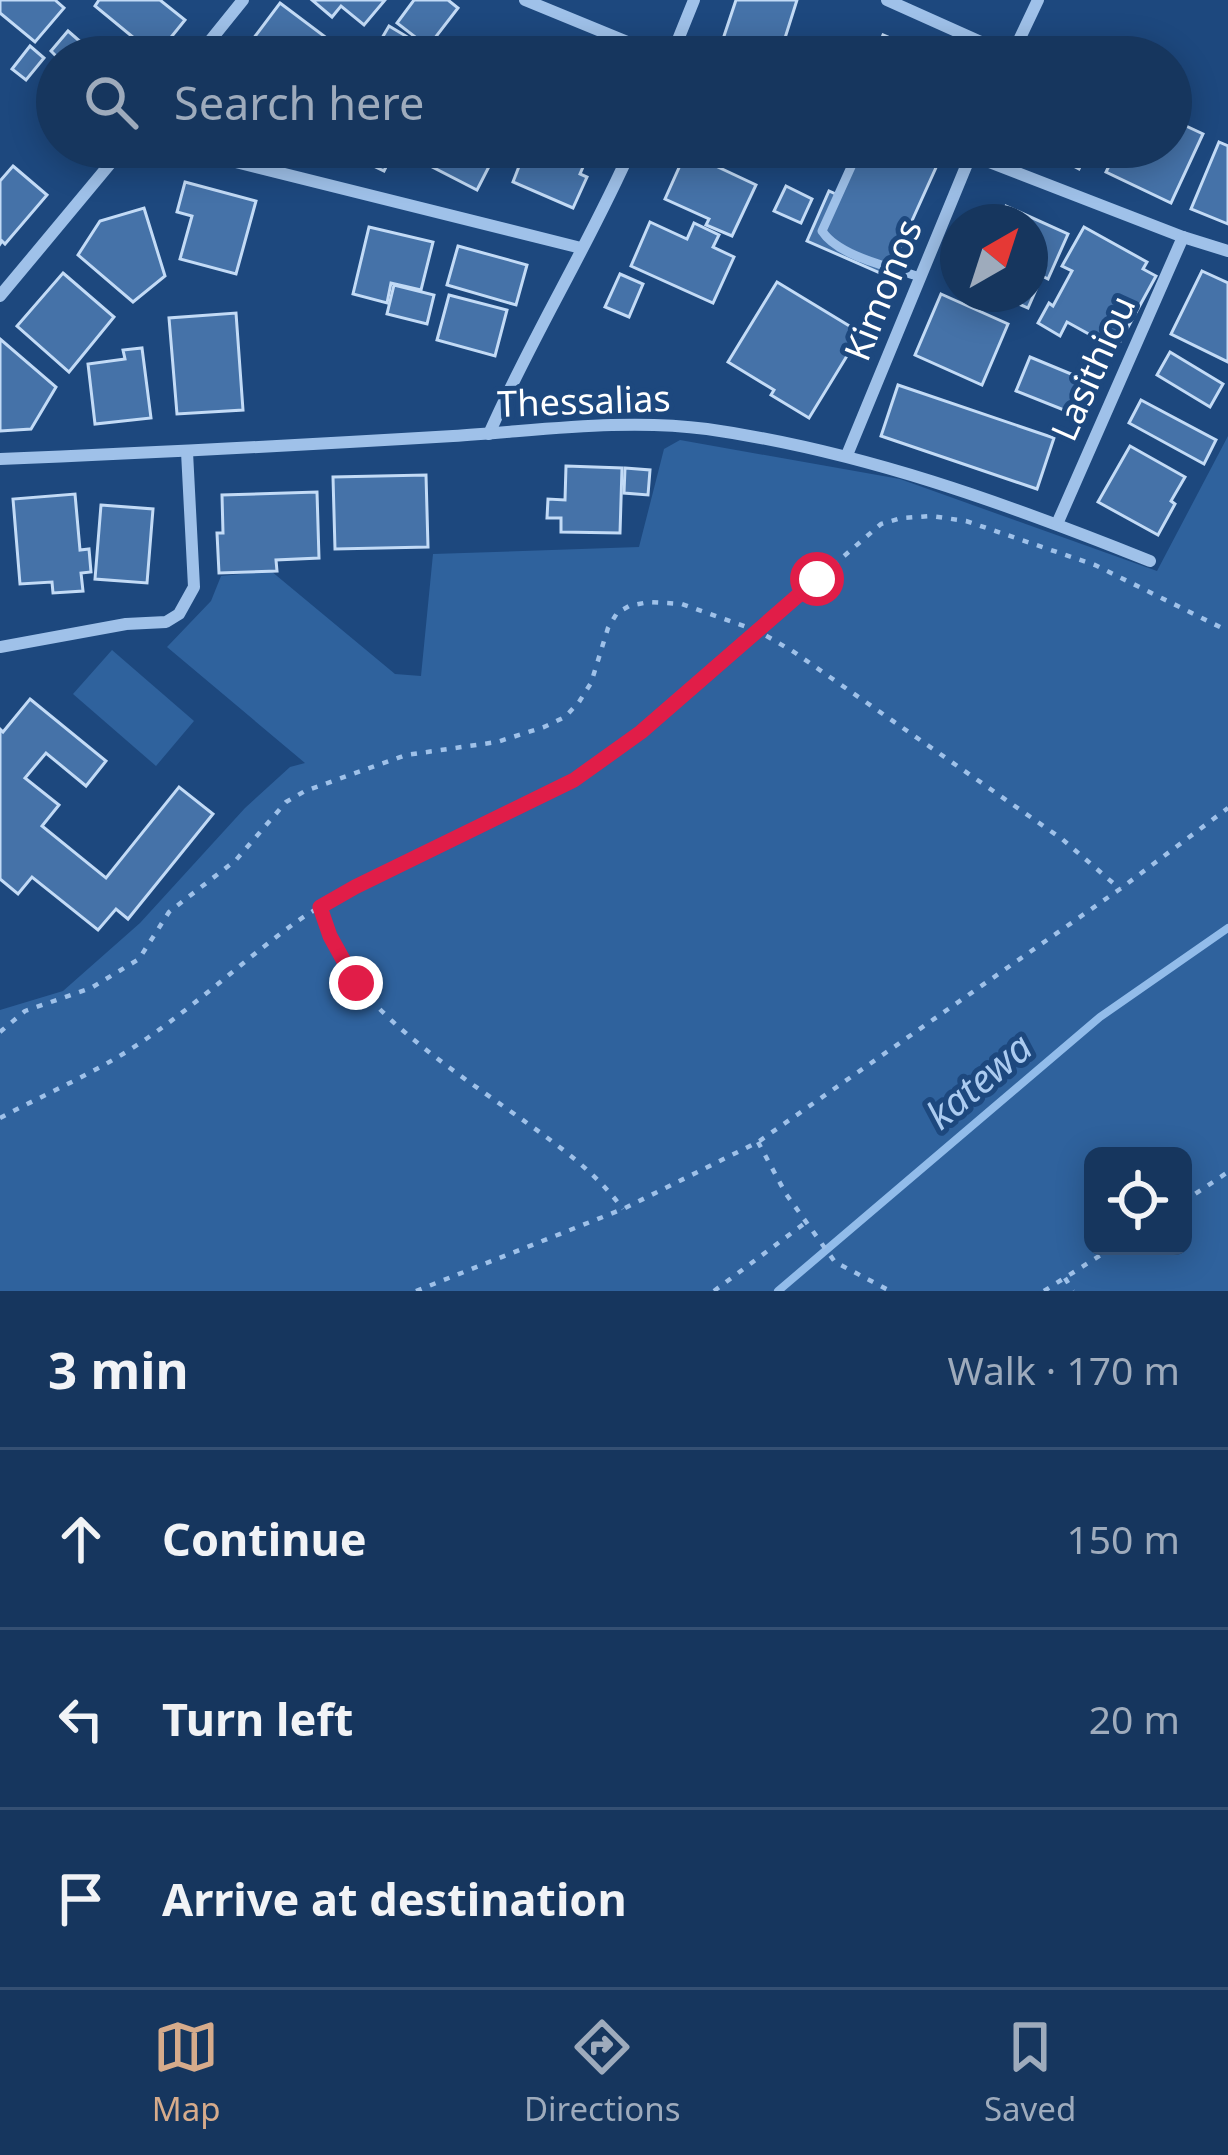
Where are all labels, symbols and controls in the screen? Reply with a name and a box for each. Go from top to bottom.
search box [36,36,1192,168]
icon: search [78,69,144,135]
text: Search here [174,72,424,133]
north arrow [940,204,1048,312]
street label: Kimonos [832,212,933,368]
street label: Lasithiou [1039,287,1146,448]
street label: Thessalias [497,373,671,428]
route start [790,552,844,606]
route end [329,956,383,1010]
water label: katewa [914,1020,1042,1140]
map controls [1084,1147,1192,1255]
button: locate [1084,1147,1192,1255]
text: 3 min [48,1334,189,1404]
text: Walk · 170 m [947,1343,1180,1396]
icon: ahead [48,1506,114,1572]
text: Continue [162,1508,367,1569]
text: 150 m [1066,1512,1180,1565]
icon: left [48,1686,114,1752]
text: Turn left [162,1688,353,1749]
text: 20 m [1089,1692,1180,1745]
icon: arrive [48,1866,114,1932]
text: Arrive at destination [162,1868,627,1929]
tab: Map [152,2014,220,2131]
tab: Directions [524,2014,681,2131]
tab: Saved [984,2014,1076,2131]

